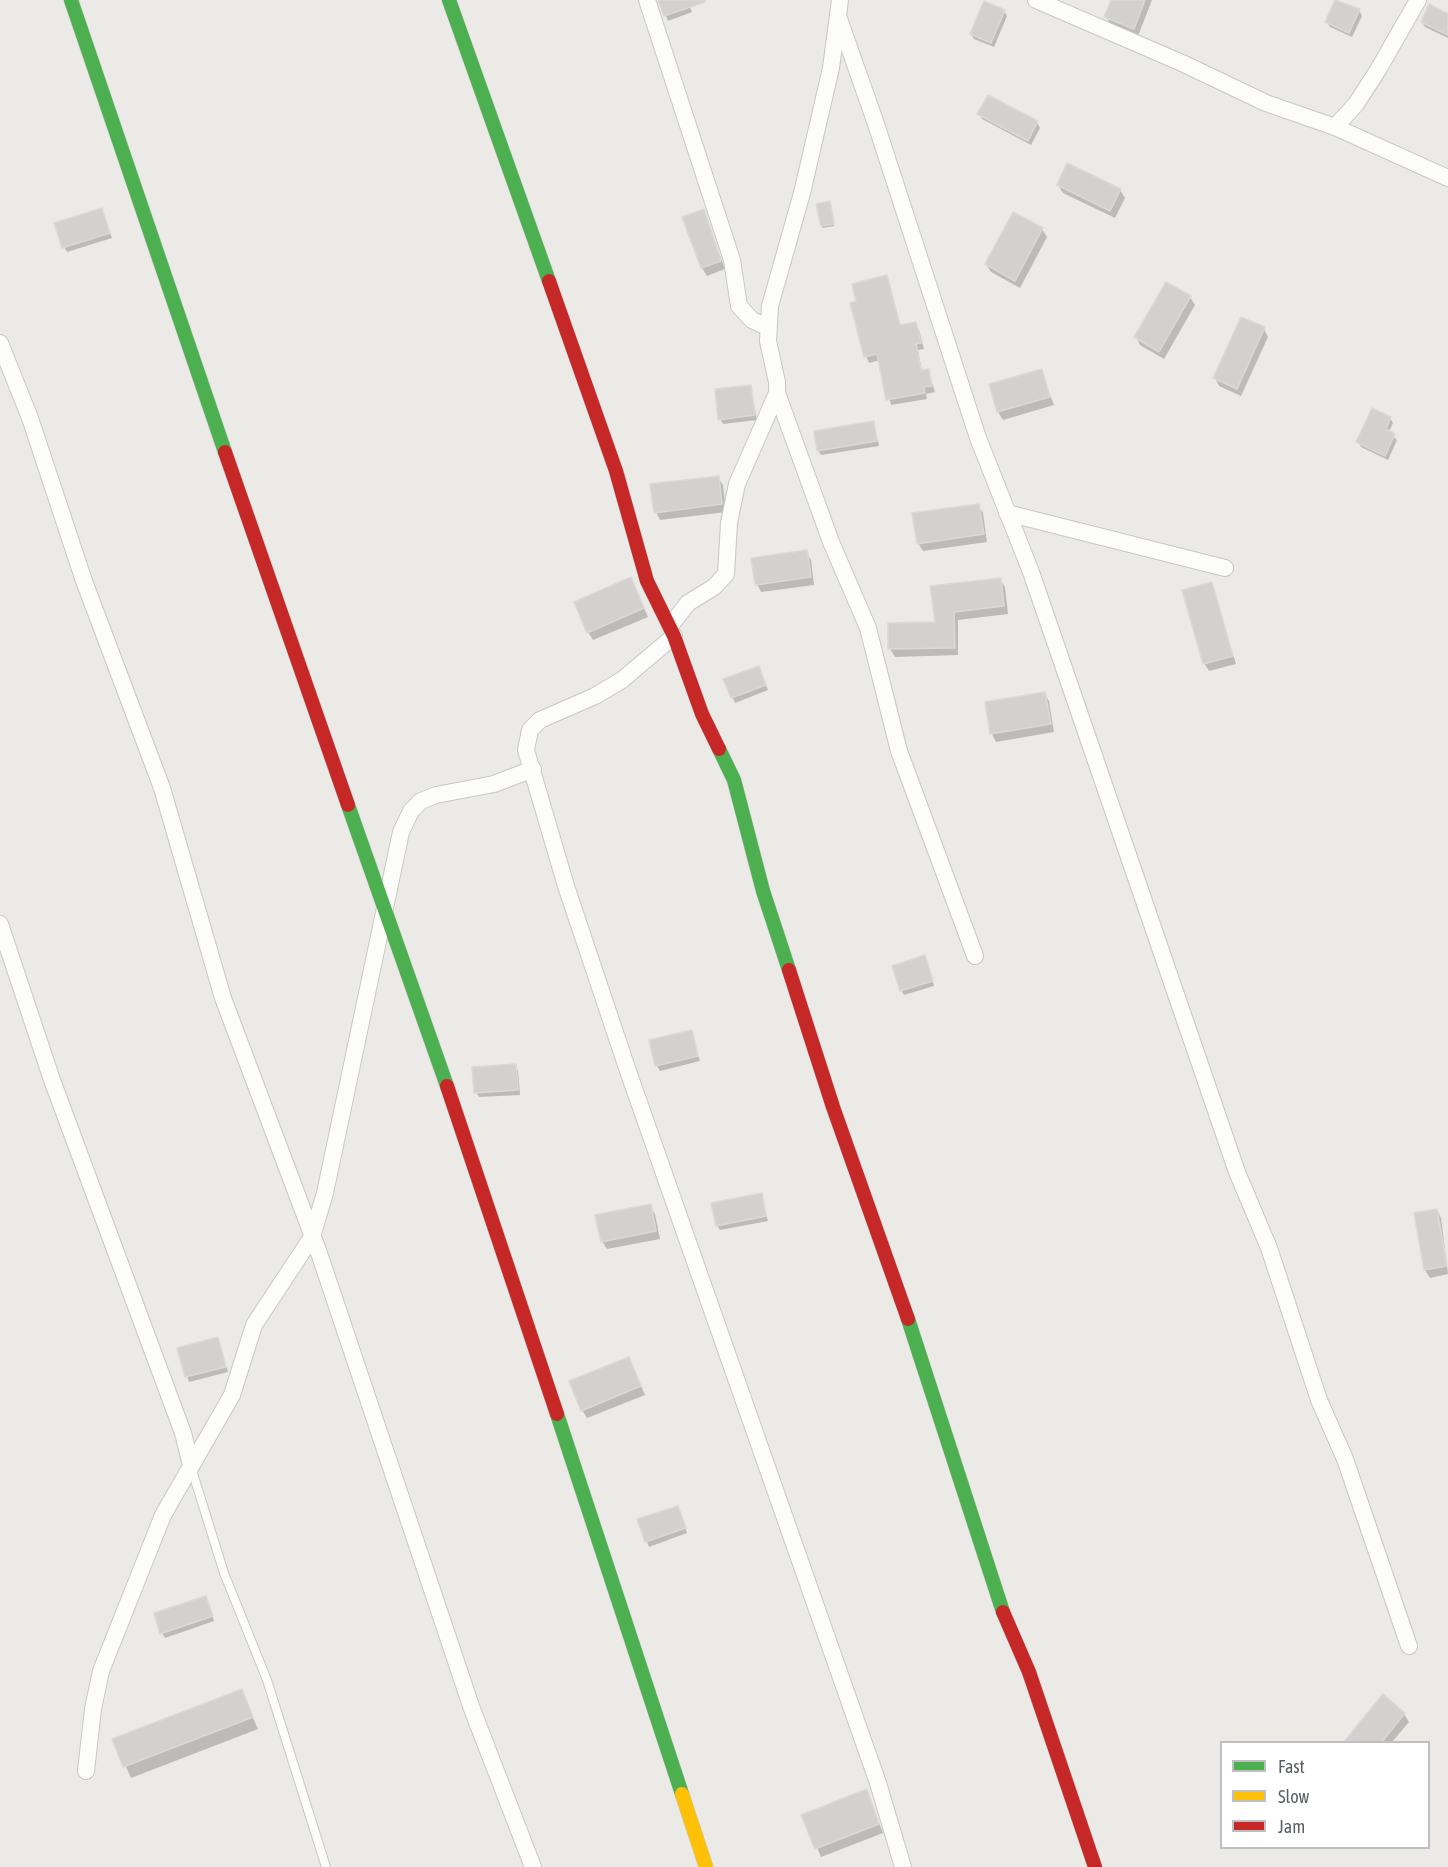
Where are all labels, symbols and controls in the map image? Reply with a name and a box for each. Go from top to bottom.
legend [1220,1741,1430,1849]
text: Fast [1278,1756,1305,1777]
text: Slow [1278,1786,1309,1807]
text: Jam [1278,1816,1305,1837]

